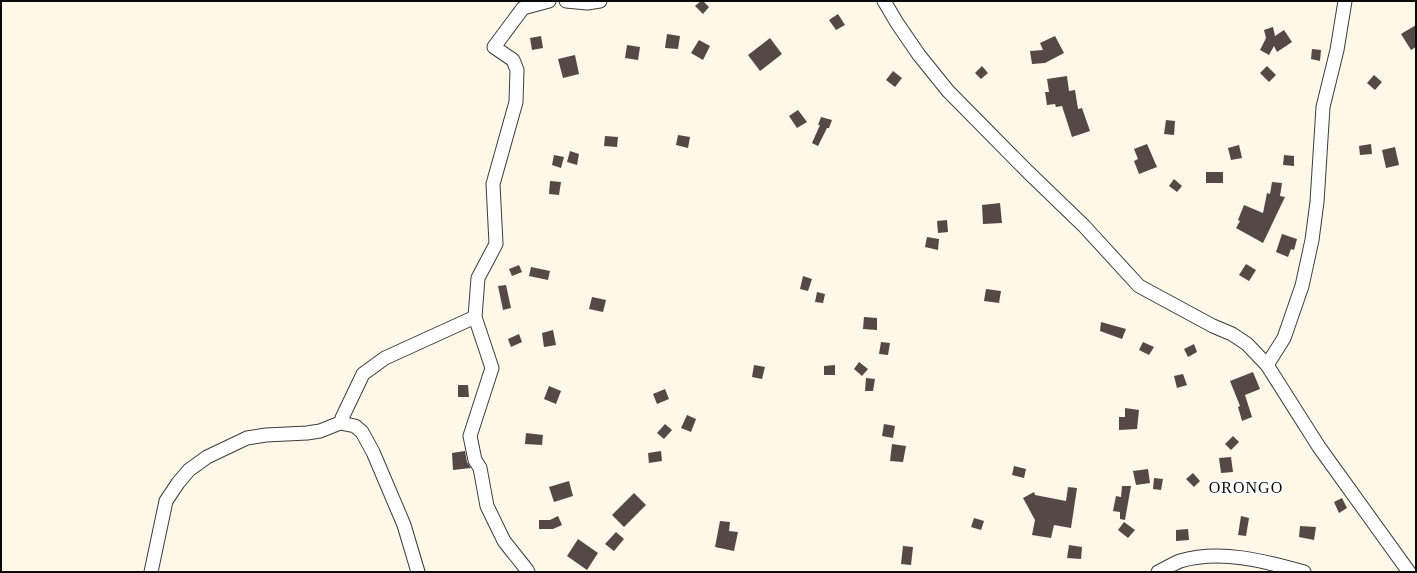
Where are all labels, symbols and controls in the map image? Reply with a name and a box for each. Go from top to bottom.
district label: ORONGO [1209,479,1283,496]

